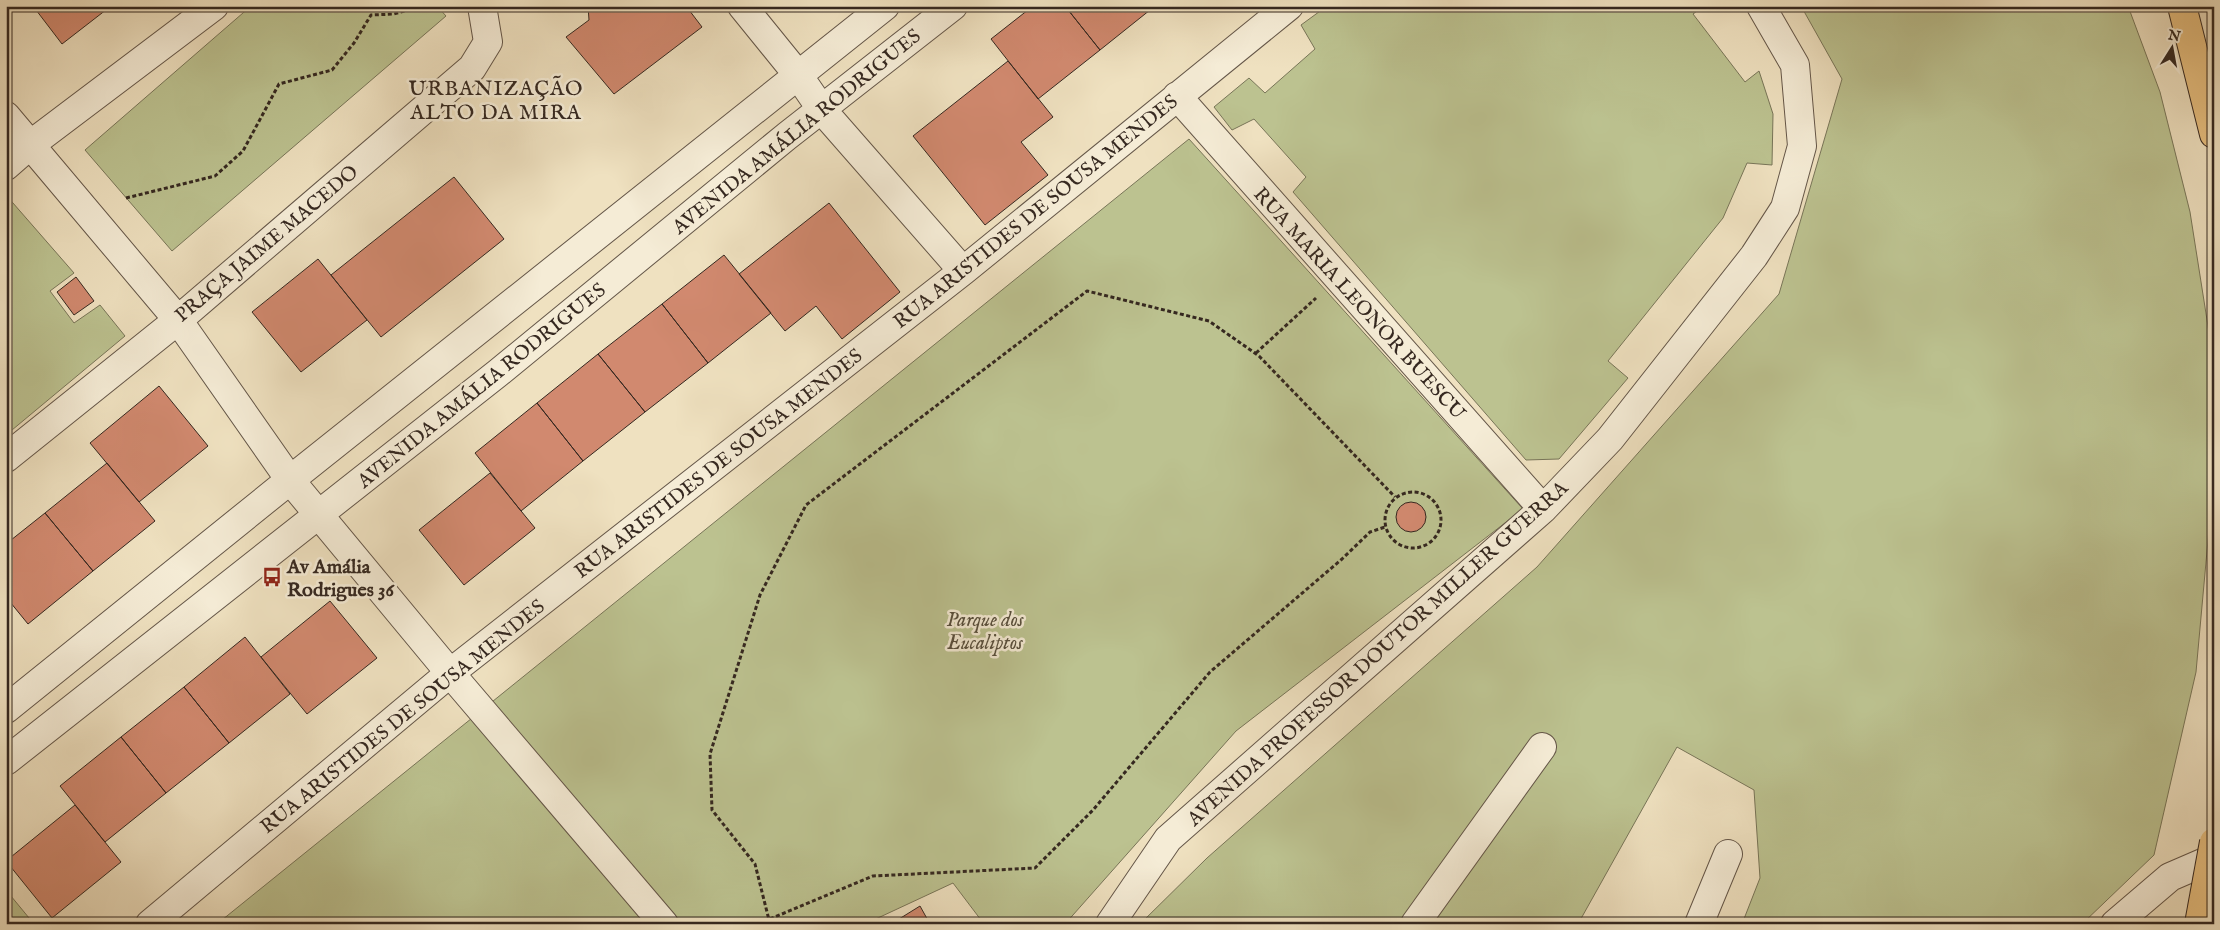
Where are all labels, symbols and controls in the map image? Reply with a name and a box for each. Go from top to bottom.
north arrow [2148,22,2198,72]
street label: AVENIDA AMÁLIA RODRIGUES [667,24,926,241]
text: N [2166,26,2182,46]
district label: URBANIZAÇÃO ALTO DA MIRA [409,75,583,127]
street label: RUA ARISTIDES DE SOUSA MENDES [889,90,1183,335]
street label: PRAÇA JAIME MACEDO [170,160,364,328]
street label: RUA MARIA LEONOR BUESCU [1248,182,1471,426]
street label: AVENIDA AMÁLIA RODRIGUES [352,278,611,495]
street label: RUA ARISTIDES DE SOUSA MENDES [570,344,868,585]
street label: AVENIDA PROFESSOR DOUTOR MILLER GUERRA [1182,476,1574,833]
place label: Av Amália Rodrigues 36 [286,555,396,603]
bus stop icon: Av Amália Rodrigues 36 [261,566,283,588]
street label: RUA ARISTIDES DE SOUSA MENDES [256,595,550,840]
park label: Parque dos Eucaliptos [946,608,1024,656]

